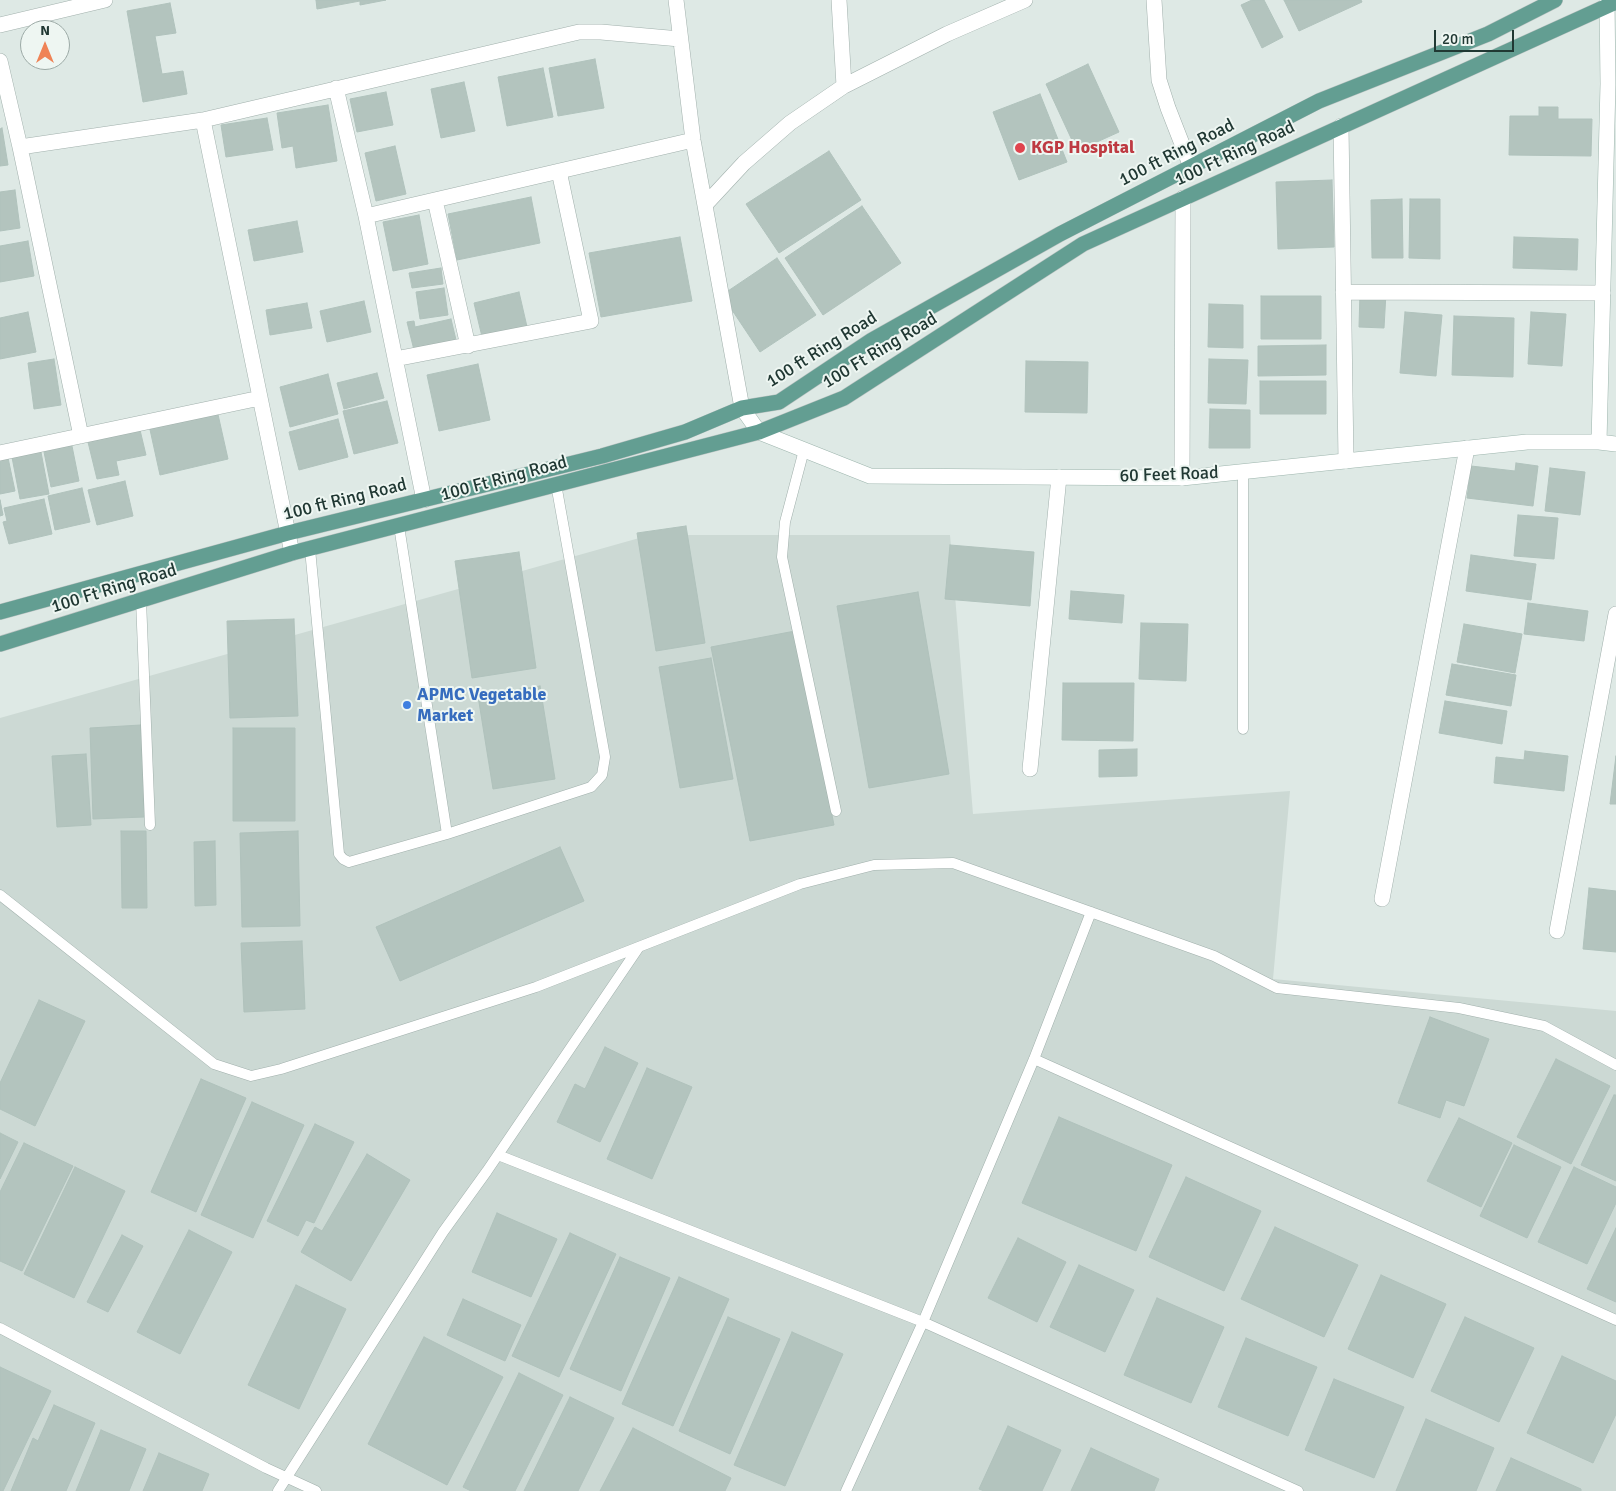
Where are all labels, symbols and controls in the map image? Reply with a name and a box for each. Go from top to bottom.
north arrow [20,20,70,70]
scale bar [1436,20,1516,52]
text: N [40,22,50,39]
text: 20 m [1442,30,1473,48]
street label: 100 ft Ring Road [1116,115,1238,191]
street label: 100 Ft Ring Road [1172,117,1298,191]
place label: KGP Hospital [1031,137,1135,159]
marker: KGP Hospital [1013,141,1027,155]
street label: 100 ft Ring Road [763,307,881,393]
street label: 100 Ft Ring Road [819,308,941,394]
street label: 100 Ft Ring Road [438,452,570,506]
street label: 60 Feet Road [1119,462,1219,488]
street label: 100 ft Ring Road [281,474,409,526]
street label: 100 Ft Ring Road [49,560,179,618]
place label: APMC Vegetable Market [417,684,546,726]
marker: APMC Vegetable Market [401,699,413,711]

